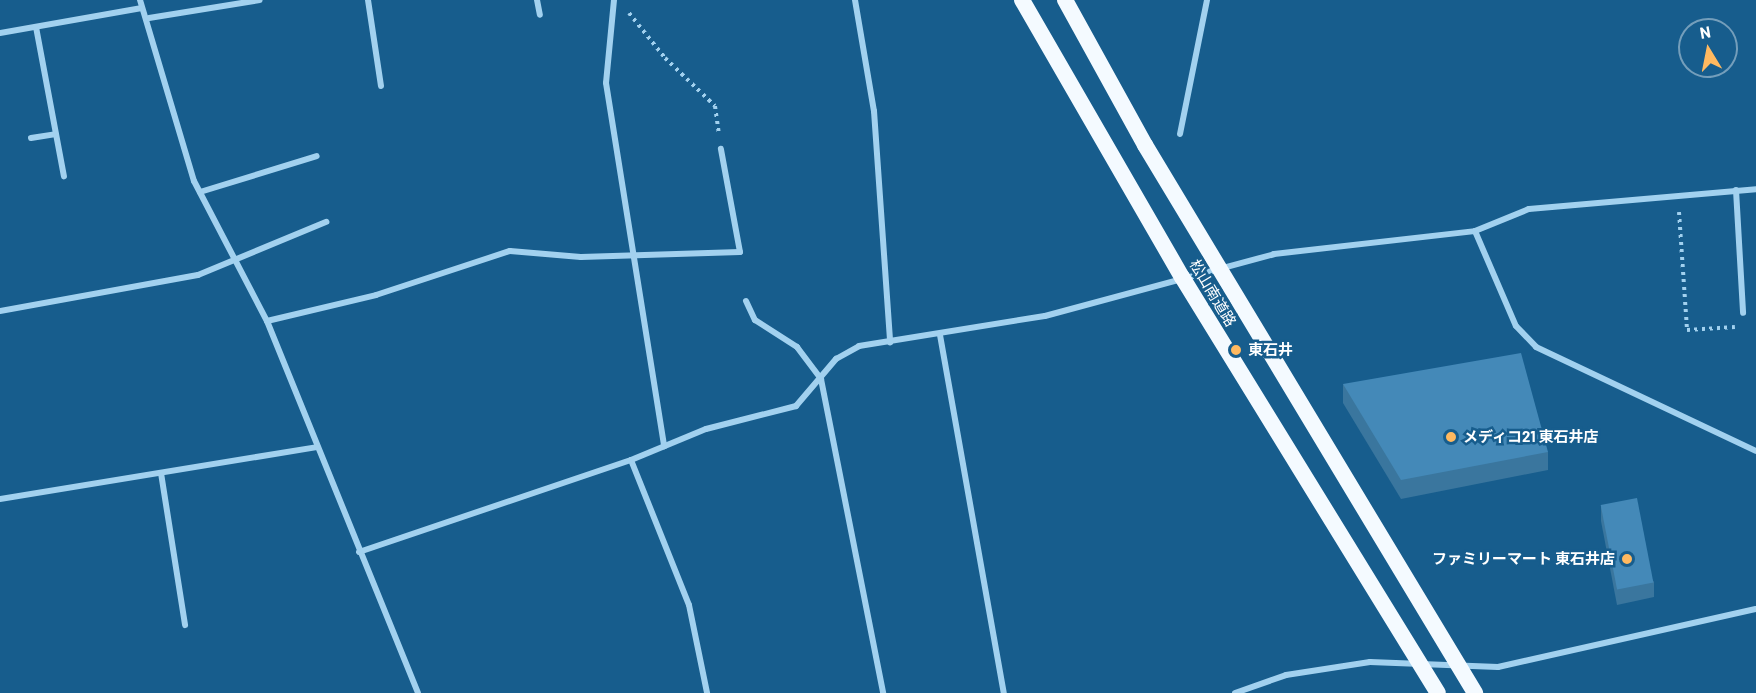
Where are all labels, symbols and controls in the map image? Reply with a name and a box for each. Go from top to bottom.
north arrow [1678,18,1738,78]
text: N [1698,21,1712,42]
street label: 松山南道路 [1186,256,1240,330]
place label: 東石井 [1248,341,1293,359]
marker: 東石井 [1229,343,1243,357]
place label: メディコ21 東石井店 [1463,428,1600,446]
marker: メディコ21 東石井店 [1444,430,1458,444]
place label: ファミリーマート 東石井店 [1432,550,1615,568]
marker: ファミリーマート 東石井店 [1620,552,1634,566]

